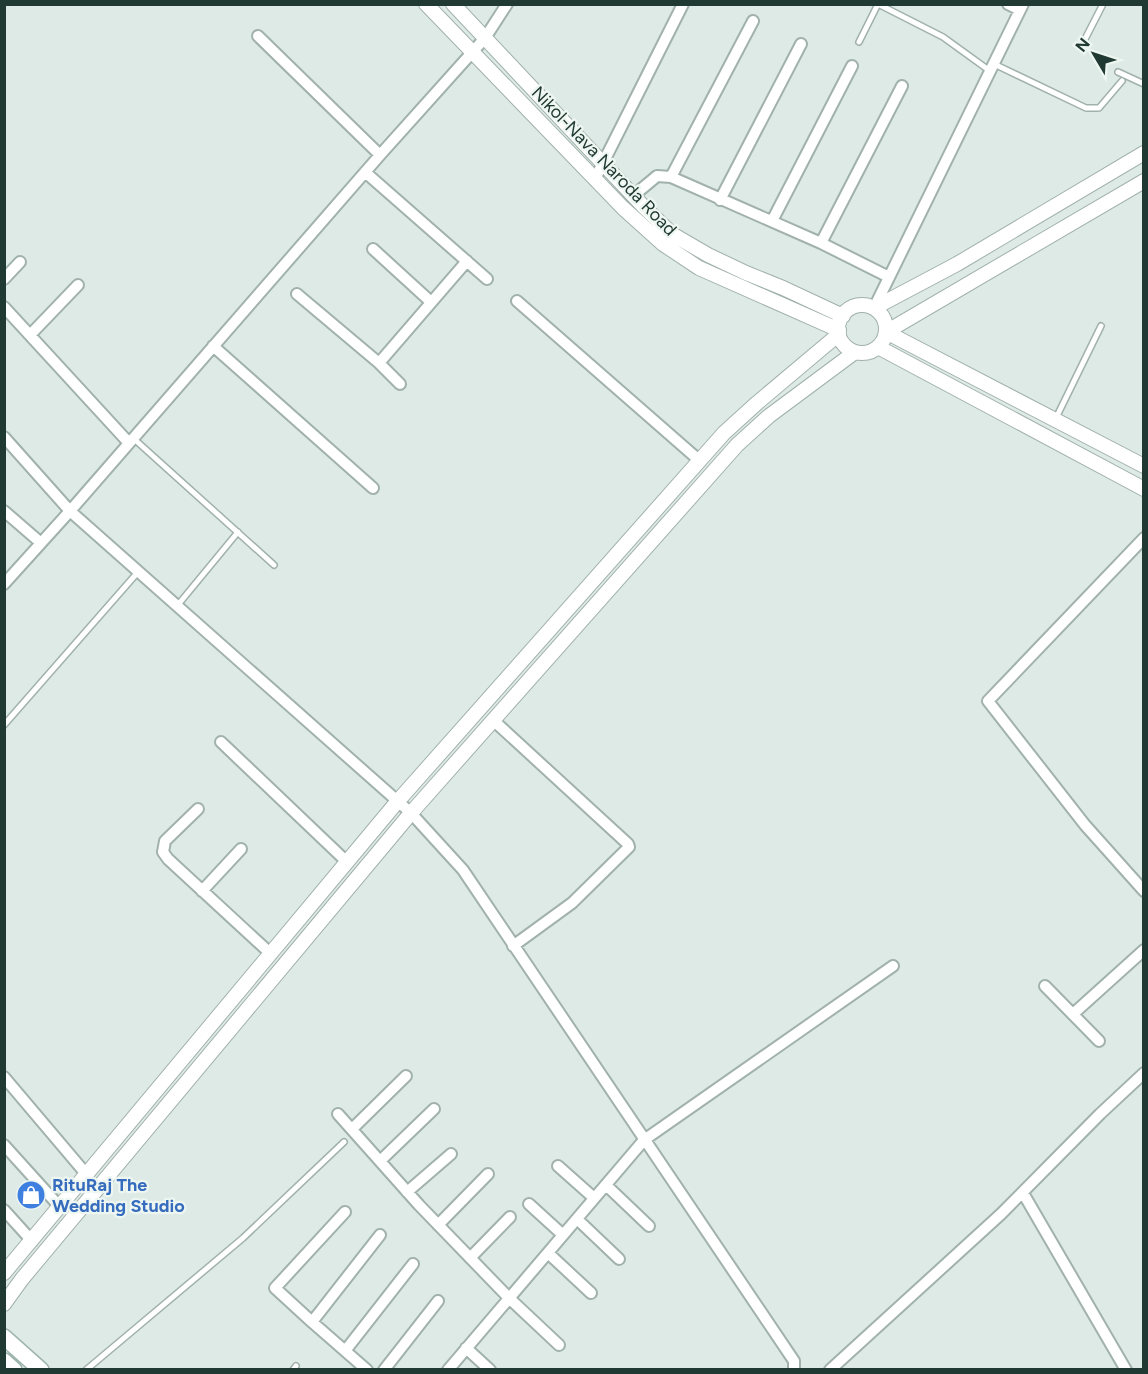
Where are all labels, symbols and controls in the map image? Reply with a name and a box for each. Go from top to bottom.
north arrow [1064,24,1124,84]
text: N [1071,34,1094,56]
street label: Nikol-Nava Naroda Road [527,82,681,240]
place label: RituRaj The Wedding Studio [52,1174,185,1217]
shop icon: RituRaj The Wedding Studio [15,1179,47,1211]

